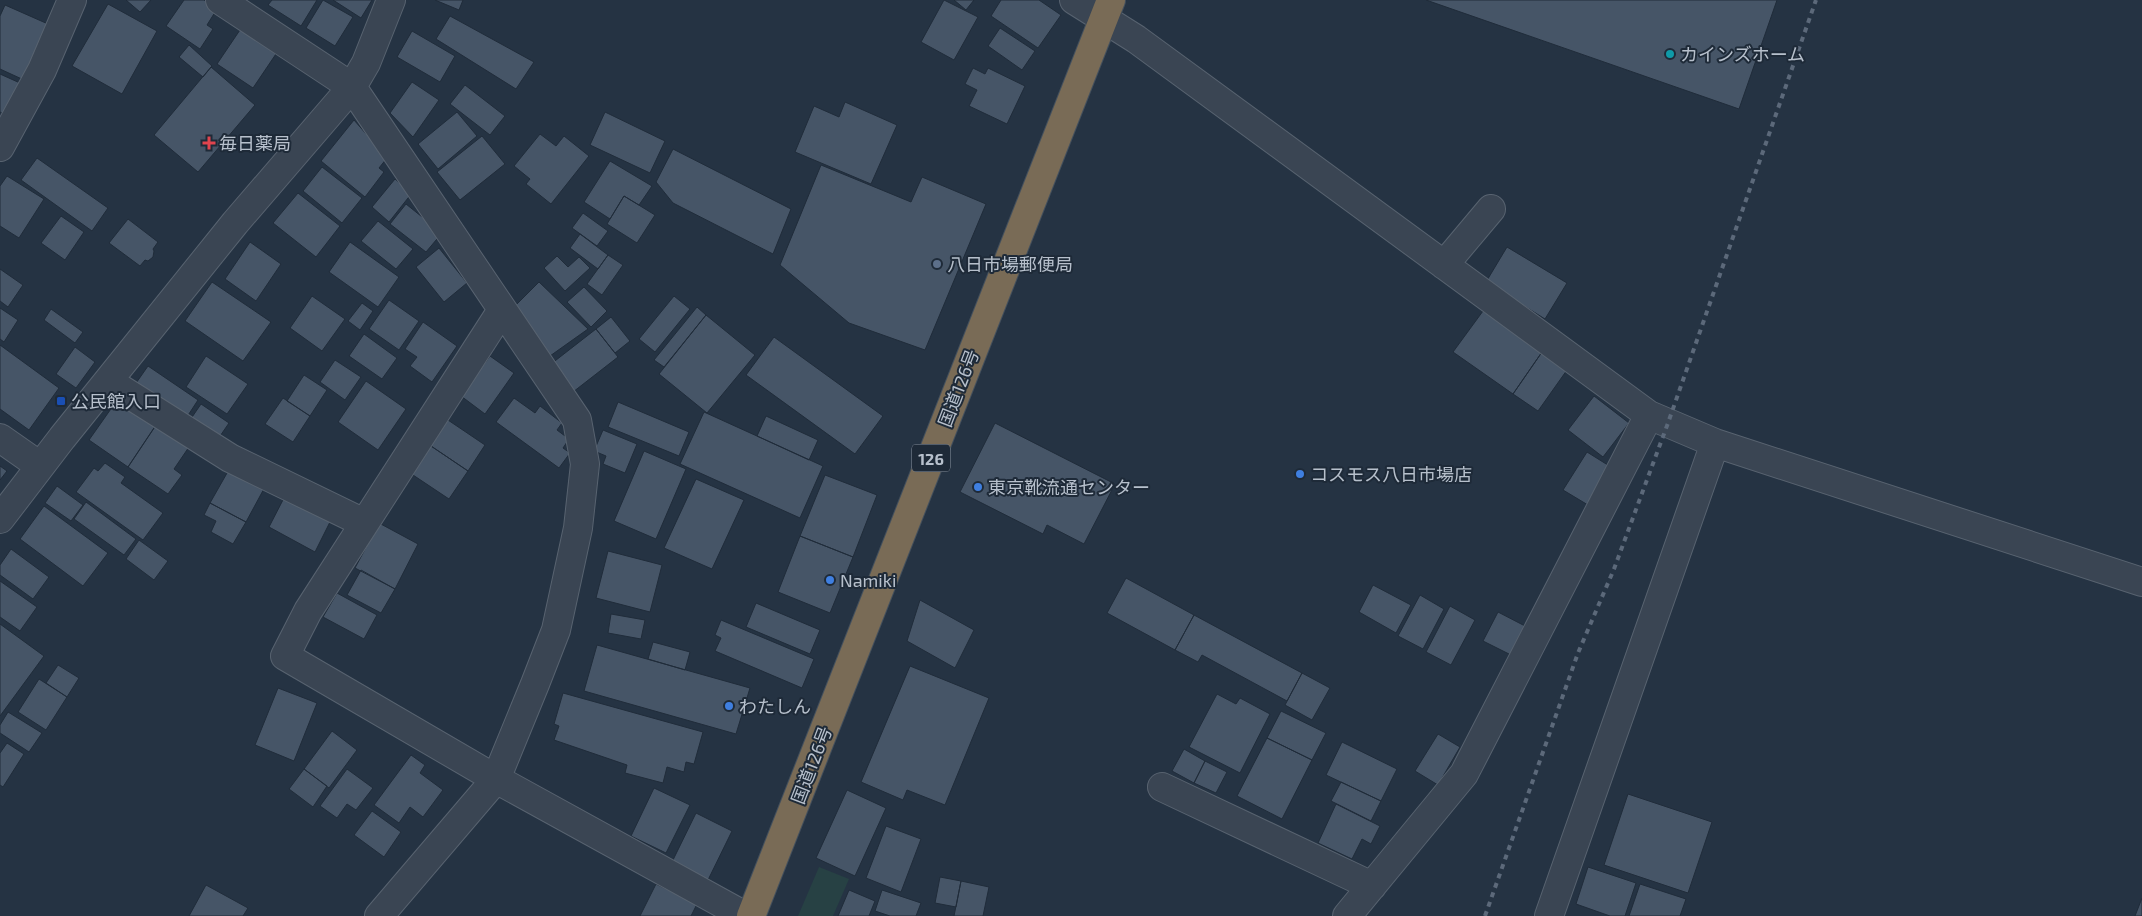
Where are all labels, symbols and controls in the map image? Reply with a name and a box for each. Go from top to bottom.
place label: カインズホーム [1680,43,1805,65]
marker: カインズホーム [1664,48,1676,60]
place label: 毎日薬局 [219,132,291,154]
marker: 毎日薬局 [203,137,215,149]
place label: 八日市場郵便局 [947,253,1073,275]
marker: 八日市場郵便局 [931,258,943,270]
street label: 国道126号 [933,346,983,430]
place label: 公民館入口 [71,390,161,412]
marker: 公民館入口 [55,395,67,407]
road number: 126 [912,444,950,472]
place label: コスモス八日市場店 [1310,463,1472,485]
marker: コスモス八日市場店 [1294,468,1306,480]
place label: 東京靴流通センター [988,476,1150,498]
marker: 東京靴流通センター [972,481,984,493]
place label: Namiki [840,569,896,591]
marker: Namiki [824,574,836,586]
place label: わたしん [739,695,811,717]
marker: わたしん [723,700,735,712]
street label: 国道126号 [786,723,836,807]

